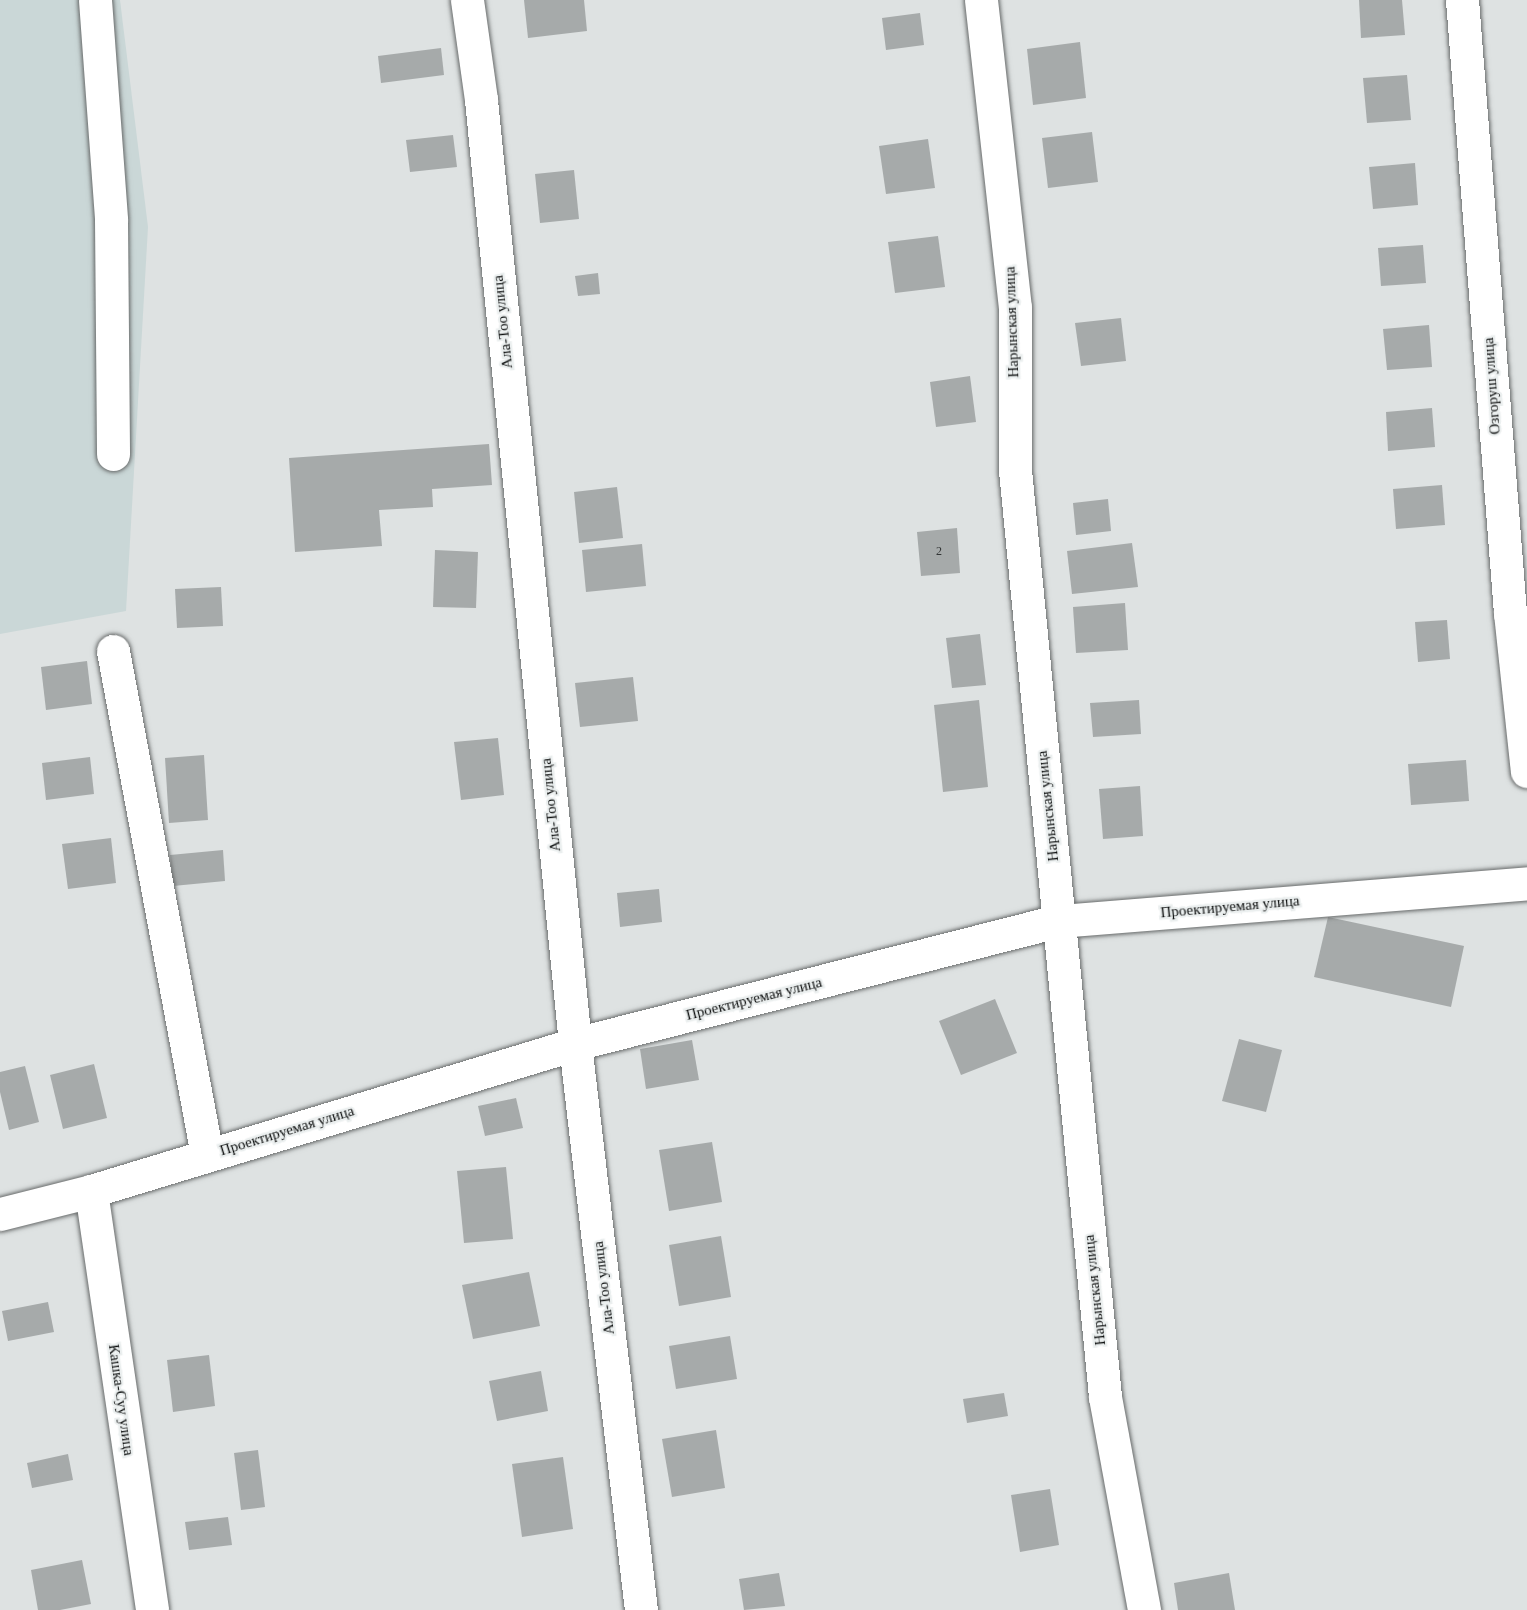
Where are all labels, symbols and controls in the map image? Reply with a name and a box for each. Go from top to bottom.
street label: Нарынская улица [1001,266,1023,378]
street label: Ала-Тоо улица [489,274,517,370]
street label: Озгоруш улица [1480,337,1504,435]
house number: 2 [936,545,942,559]
street label: Нарынская улица [1033,750,1063,862]
street label: Ала-Тоо улица [537,757,565,853]
street label: Проектируемая улица [1160,892,1300,922]
street label: Проектируемая улица [684,973,824,1025]
street label: Проектируемая улица [218,1102,356,1160]
street label: Нарынская улица [1080,1234,1110,1346]
street label: Ала-Тоо улица [589,1240,619,1336]
street label: Кашка-Суу улица [104,1343,138,1457]

